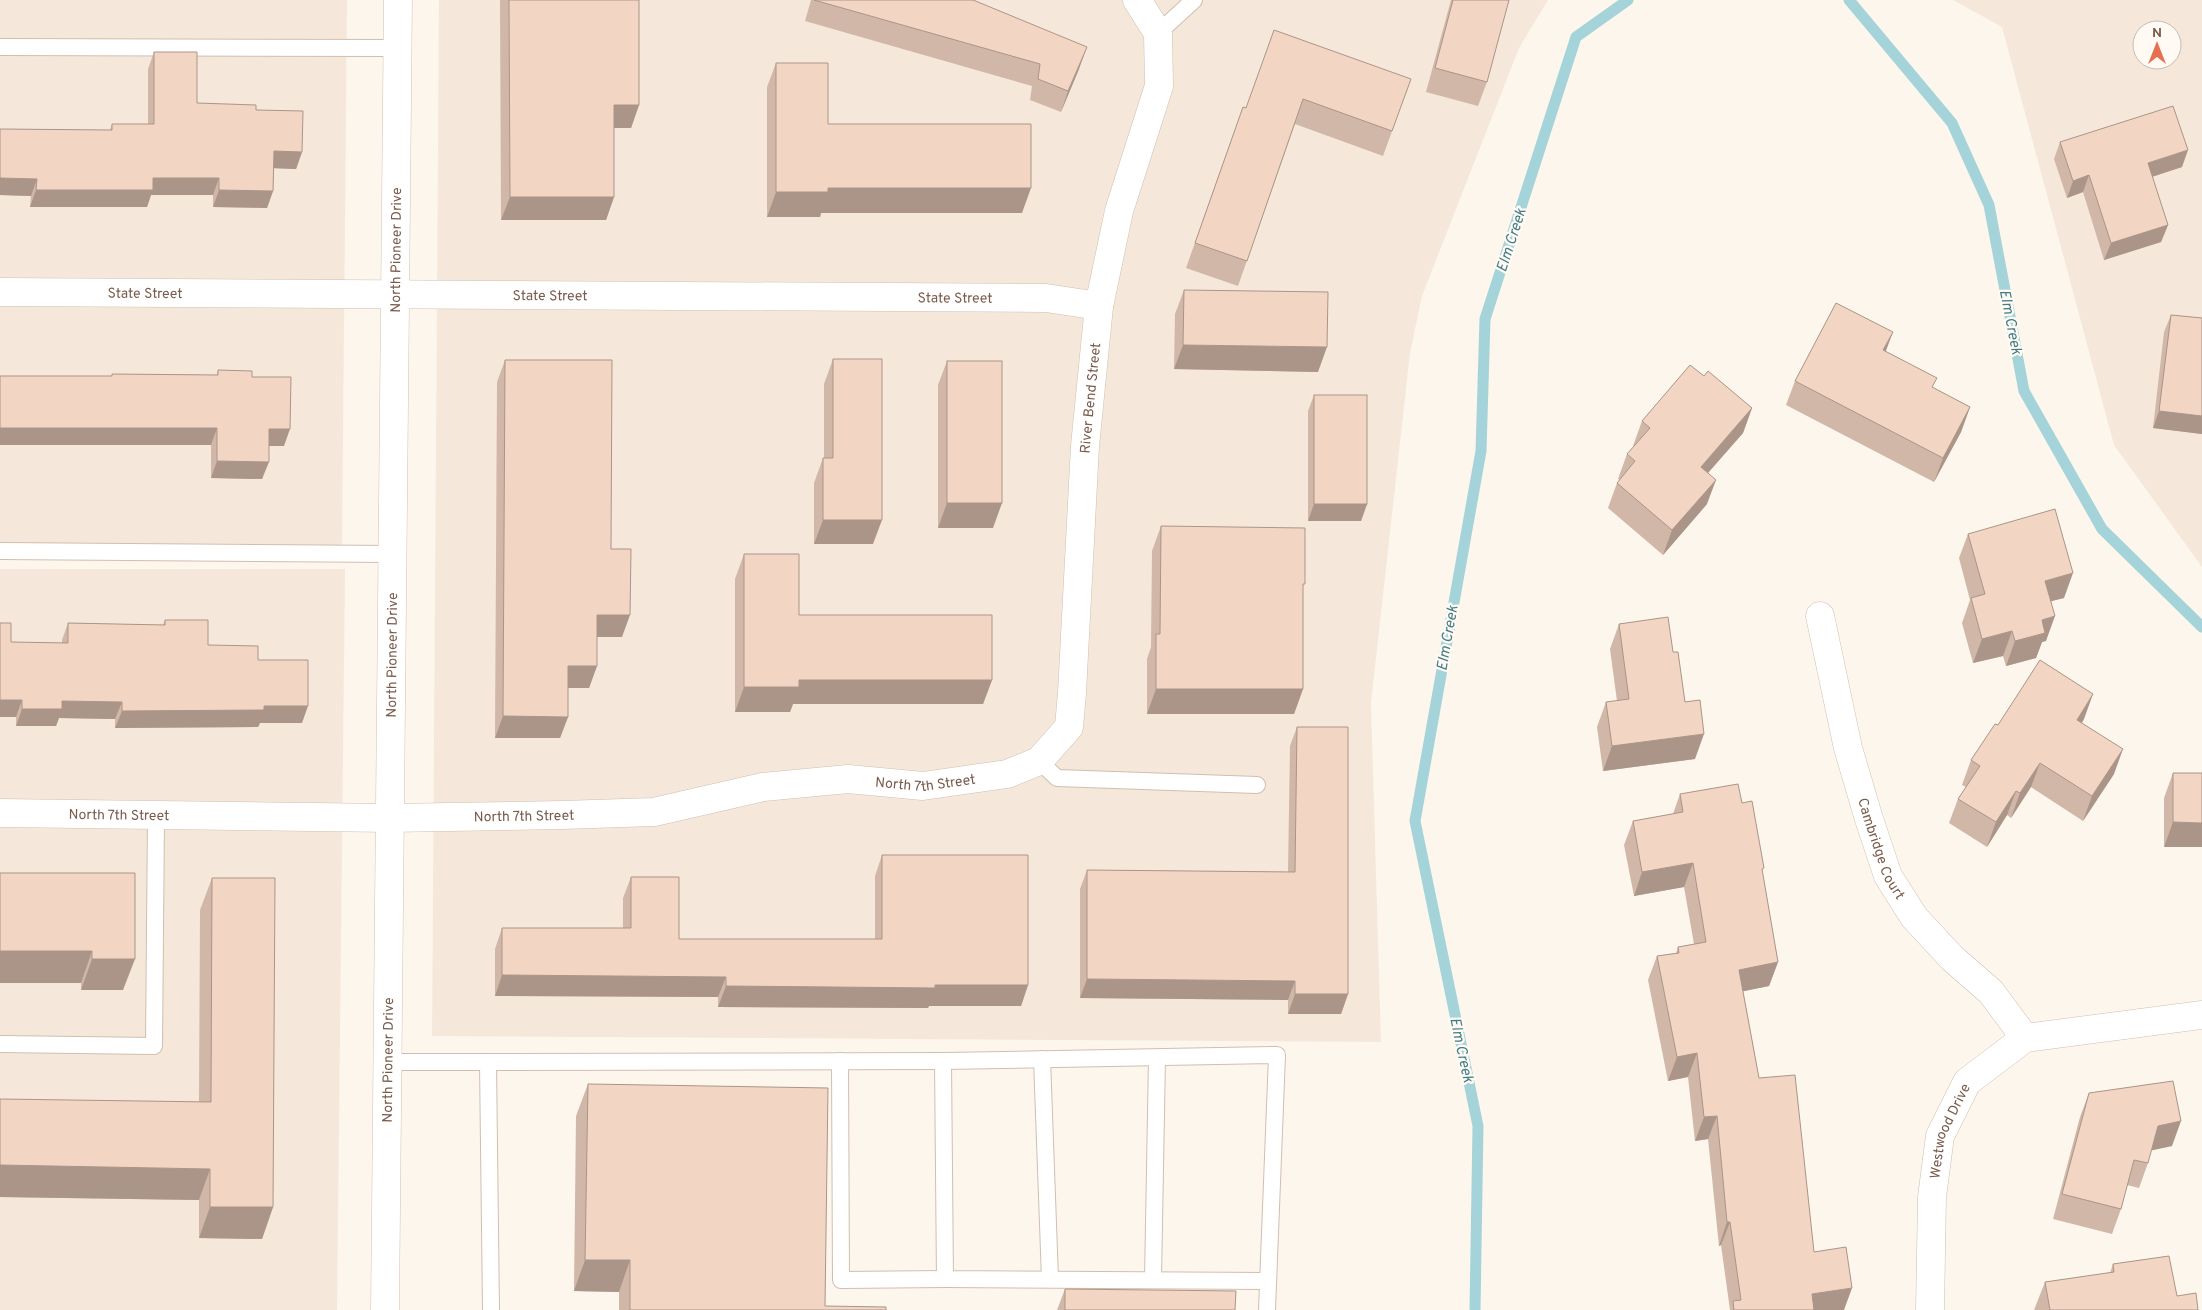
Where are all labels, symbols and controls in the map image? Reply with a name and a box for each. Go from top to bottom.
north arrow [2132,20,2182,70]
text: N [2152,25,2162,42]
street label: North Pioneer Drive [388,187,406,313]
water label: Elm Creek [1493,206,1532,275]
street label: State Street [107,286,183,303]
street label: State Street [512,288,588,305]
water label: Elm Creek [1994,288,2025,357]
street label: State Street [917,290,993,308]
street label: River Bend Street [1078,342,1105,454]
street label: North Pioneer Drive [384,592,402,718]
water label: Elm Creek [1433,604,1464,672]
street label: North 7th Street [874,772,977,796]
street label: Cambridge Court [1853,796,1908,903]
street label: North 7th Street [69,807,169,825]
street label: North 7th Street [473,808,575,827]
street label: North Pioneer Drive [380,997,398,1123]
water label: Elm Creek [1444,1016,1477,1085]
street label: Westwood Drive [1927,1081,1975,1180]

